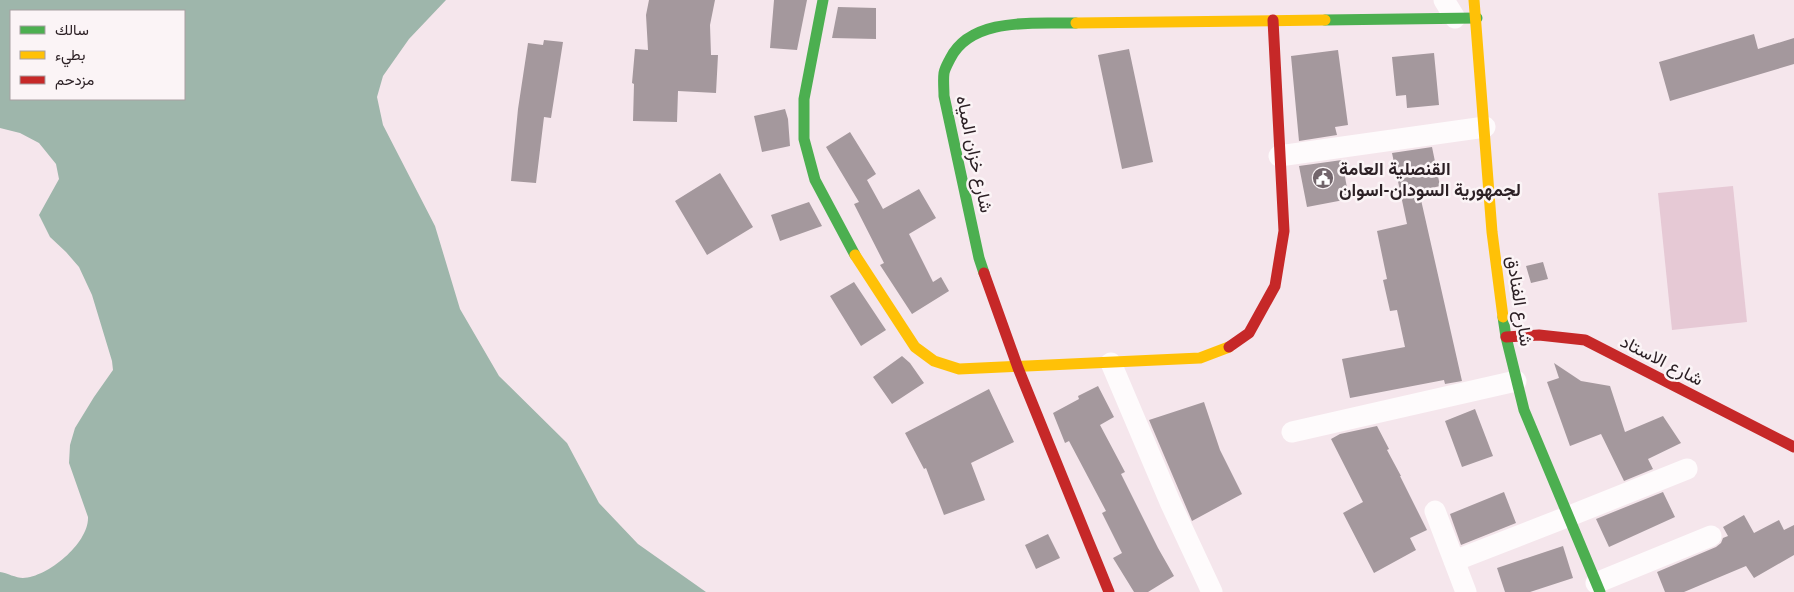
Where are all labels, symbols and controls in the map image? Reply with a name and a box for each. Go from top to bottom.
legend [10,10,185,100]
text: سالك [55,20,89,39]
text: بطيء [55,45,85,68]
text: مزدحم [55,70,94,90]
street label: شارع خزان المياه [950,93,999,215]
place label: القنصلية العامة لجمهورية السودان-اسوان [1339,157,1521,201]
public building icon: القنصلية العامة لجمهورية السودان-اسوان [1311,166,1335,190]
street label: شارع الفنادق [1501,254,1538,348]
street label: شارع الاستاد [1616,329,1707,392]

